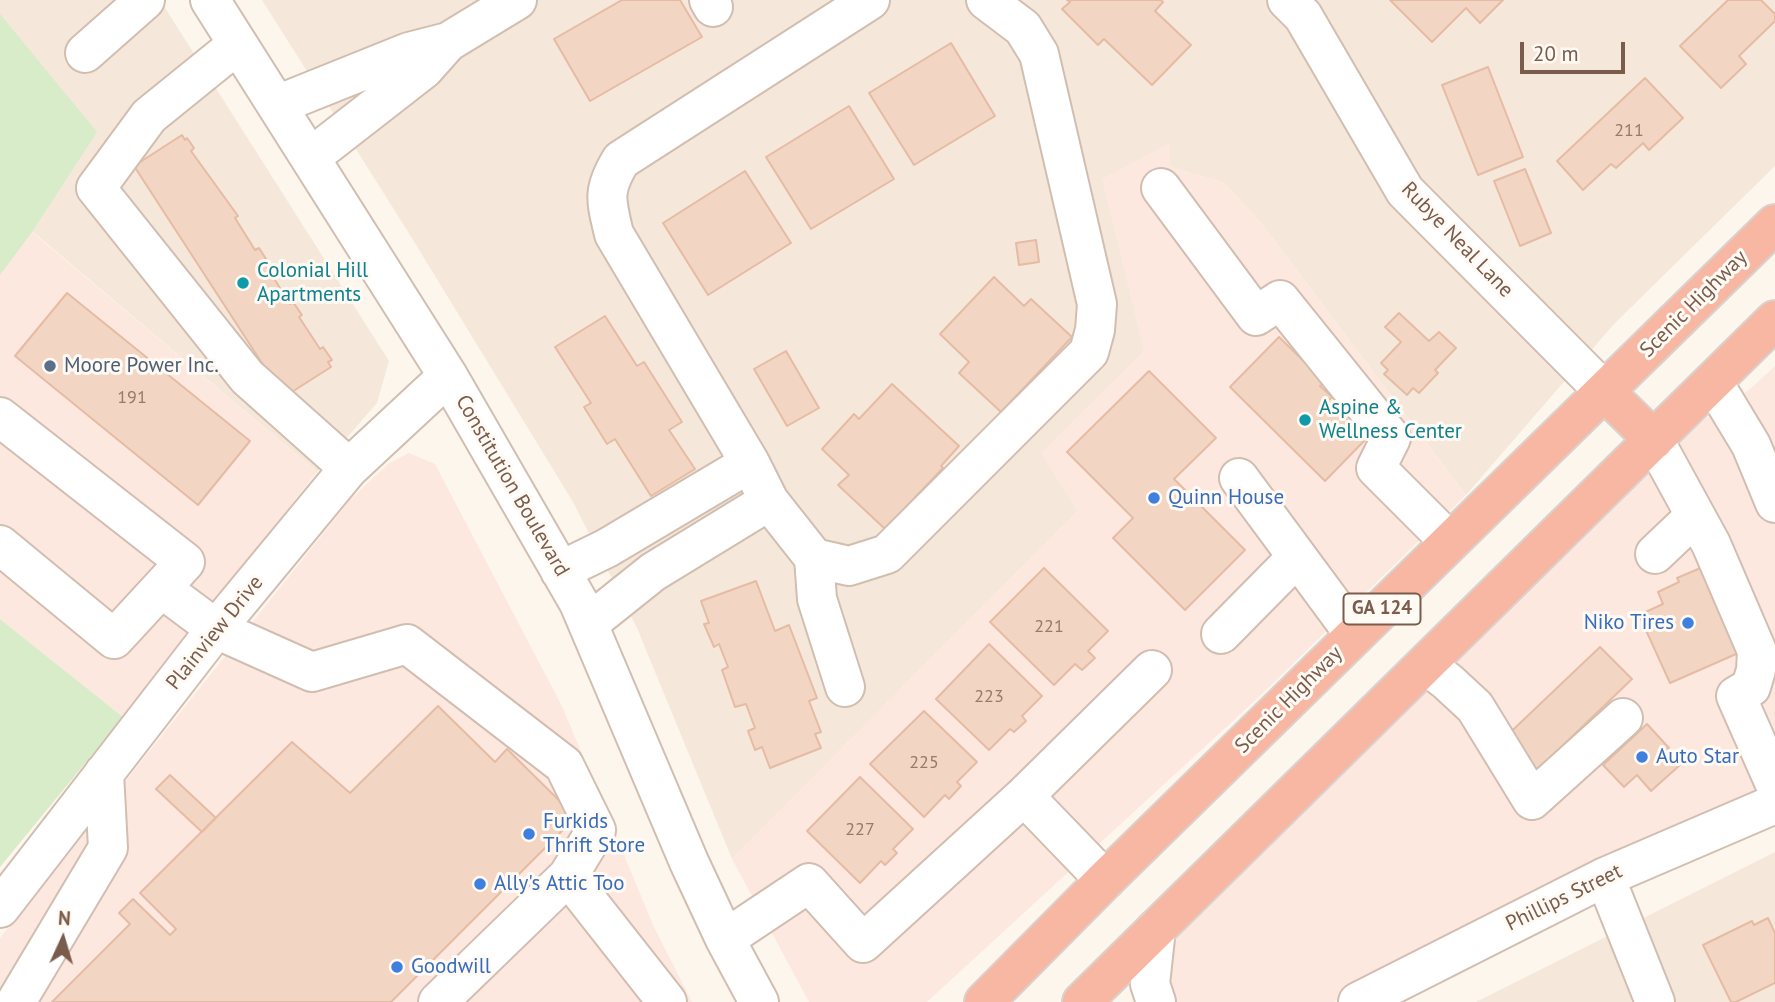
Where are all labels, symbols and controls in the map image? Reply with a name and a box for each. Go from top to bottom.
scale bar [1523,28,1628,72]
text: 20 m [1533,40,1579,67]
house number: 211 [1614,120,1644,142]
street label: Rubye Neal Lane [1396,177,1518,303]
street label: Scenic Highway [1635,245,1753,363]
place label: Colonial Hill Apartments [257,258,368,308]
marker: Colonial Hill Apartments [235,275,251,291]
place label: Moore Power Inc. [64,353,219,379]
marker: Moore Power Inc. [42,358,58,374]
house number: 191 [117,387,147,409]
street label: Constitution Boulevard [450,391,574,581]
place label: Aspine & Wellness Center [1319,395,1462,445]
marker: Aspine & Wellness Center [1297,412,1313,428]
place label: Quinn House [1168,485,1284,511]
marker: Quinn House [1146,490,1162,506]
street label: Plainview Drive [161,571,269,695]
road number: GA 124 [1344,594,1420,624]
place label: Niko Tires [1584,610,1674,636]
marker: Niko Tires [1680,615,1696,631]
house number: 221 [1034,616,1064,638]
street label: Scenic Highway [1230,641,1348,759]
house number: 223 [974,686,1004,708]
place label: Auto Star [1656,744,1739,770]
marker: Auto Star [1634,749,1650,765]
house number: 225 [909,752,939,774]
place label: Furkids Thrift Store [543,809,645,859]
house number: 227 [845,819,875,841]
marker: Furkids Thrift Store [521,826,537,842]
street label: Phillips Street [1502,859,1626,937]
place label: Ally's Attic Too [494,871,624,897]
marker: Ally's Attic Too [472,876,488,892]
north arrow [28,904,98,974]
text: N [57,906,72,930]
place label: Goodwill [411,954,491,980]
marker: Goodwill [389,959,405,975]

